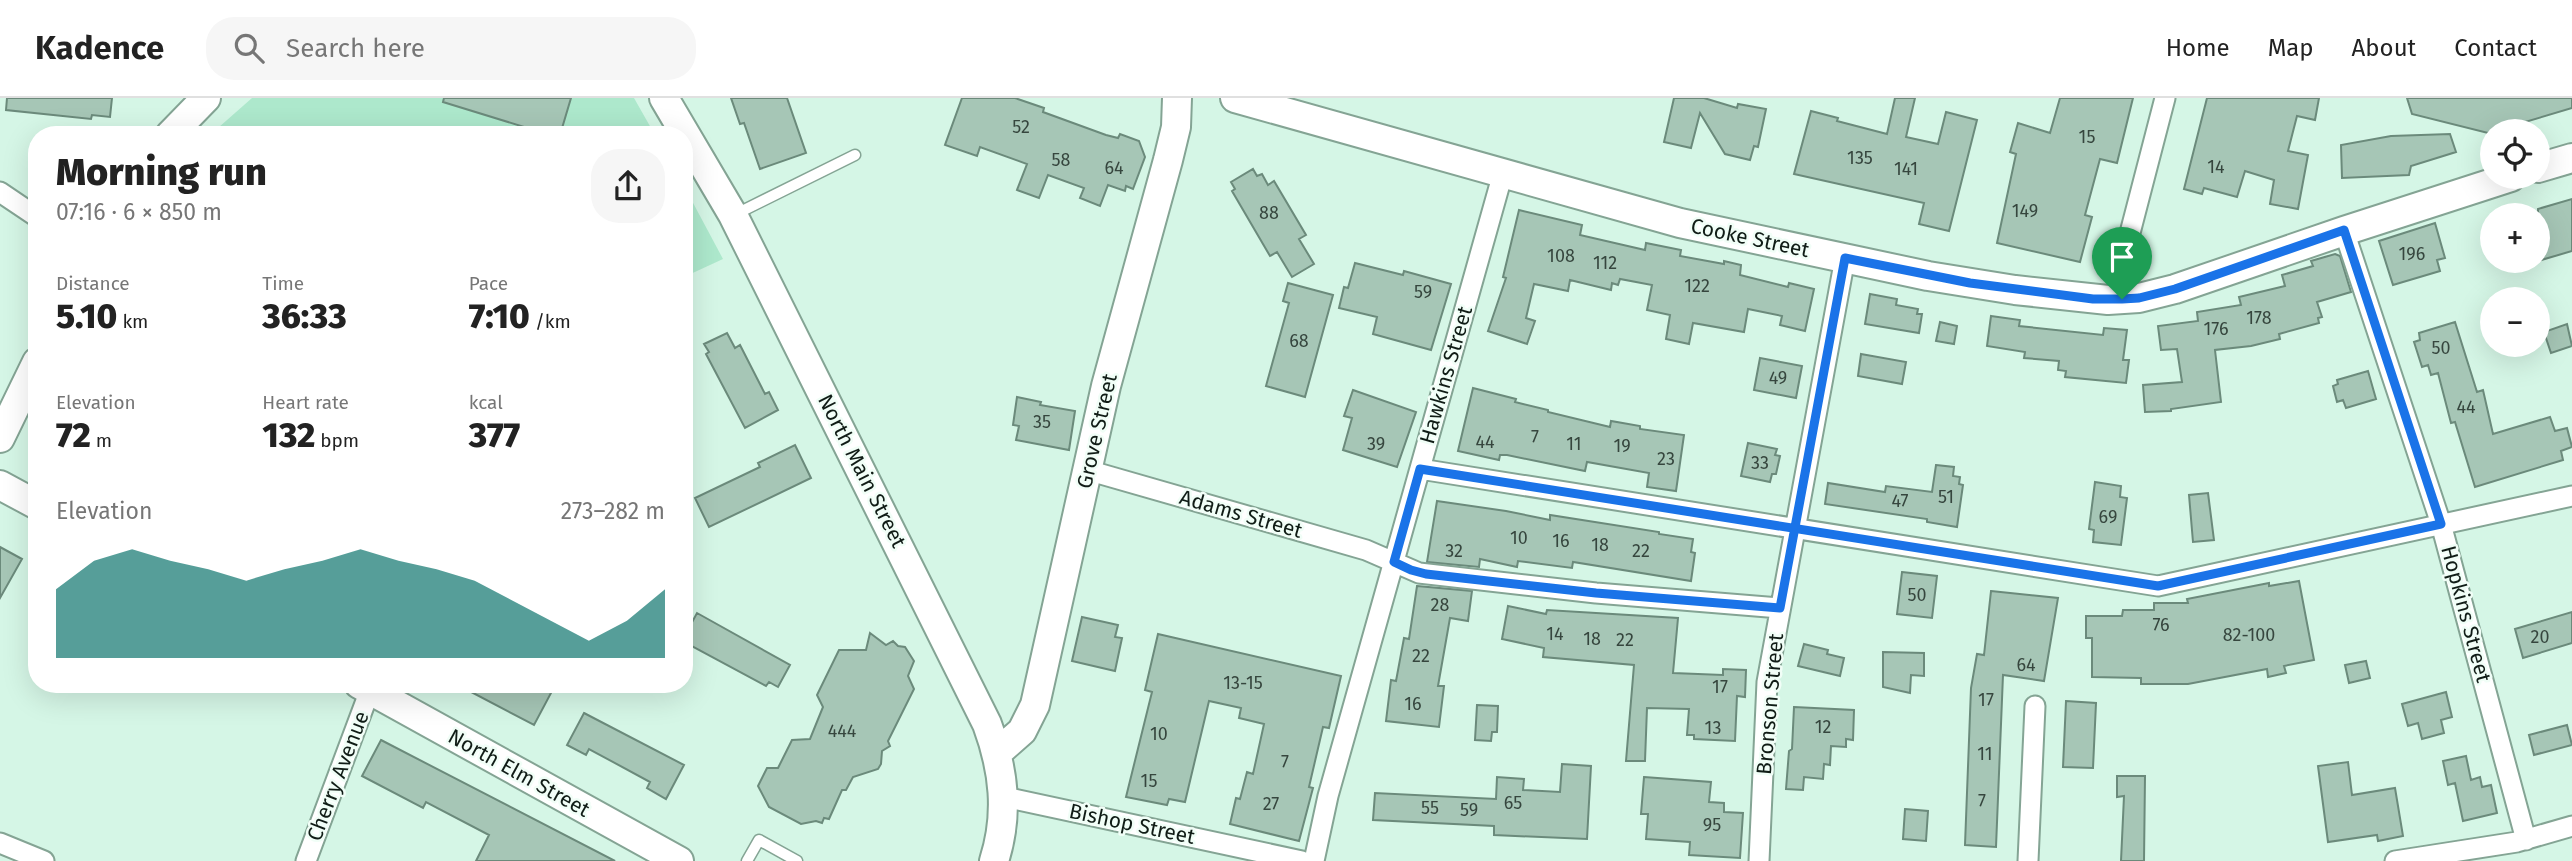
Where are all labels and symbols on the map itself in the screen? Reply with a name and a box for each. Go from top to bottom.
house number: 52 [1012,116,1030,138]
house number: 15 [2079,126,2095,148]
house number: 135 [1847,147,1873,169]
house number: 58 [1052,149,1071,171]
house number: 14 [2207,156,2225,178]
house number: 64 [1104,157,1124,179]
house number: 141 [1894,158,1918,180]
house number: 149 [2012,200,2038,222]
house number: 88 [1259,202,1279,224]
street label: Cooke Street [1688,213,1812,263]
pin [2092,227,2152,299]
house number: 196 [2399,243,2425,265]
house number: 108 [1547,245,1575,267]
house number: 112 [1593,252,1617,274]
house number: 122 [1684,275,1710,297]
house number: 59 [1414,281,1432,303]
street label: Hawkins Street [1414,303,1478,447]
house number: 178 [2246,307,2272,329]
house number: 176 [2204,318,2228,340]
house number: 68 [1289,330,1309,352]
house number: 50 [2431,337,2451,359]
house number: 49 [1769,367,1787,389]
street label: Grove Street [1071,371,1123,491]
street label: North Main Street [812,390,912,552]
house number: 44 [2456,396,2476,418]
house number: 35 [1033,411,1051,433]
house number: 7 [1531,426,1539,448]
house number: 44 [1475,431,1495,453]
house number: 39 [1367,433,1385,455]
house number: 11 [1566,433,1582,455]
house number: 19 [1613,435,1631,457]
house number: 23 [1657,448,1675,470]
house number: 33 [1751,452,1769,474]
street label: Adams Street [1177,484,1306,544]
house number: 51 [1938,486,1954,508]
house number: 47 [1891,490,1909,512]
house number: 69 [2099,506,2117,528]
house number: 10 [1510,527,1528,549]
house number: 16 [1552,530,1570,552]
house number: 18 [1591,534,1609,556]
house number: 32 [1445,540,1463,562]
house number: 22 [1632,540,1650,562]
street label: Hopkins Street [2435,543,2497,686]
house number: 50 [1907,584,1927,606]
house number: 28 [1431,594,1449,616]
house number: 76 [2152,614,2170,636]
house number: 14 [1546,623,1564,645]
house number: 82-100 [2223,624,2275,646]
house number: 20 [2531,626,2549,648]
house number: 18 [1583,628,1601,650]
house number: 22 [1616,629,1634,651]
street label: Bronson Street [1751,632,1789,776]
house number: 22 [1412,645,1430,667]
house number: 64 [2016,654,2036,676]
house number: 13-15 [1223,672,1263,694]
house number: 17 [1712,676,1728,698]
house number: 17 [1978,689,1994,711]
house number: 16 [1404,693,1422,715]
street label: Cherry Avenue [301,707,375,845]
house number: 12 [1815,716,1831,738]
house number: 13 [1705,717,1721,739]
house number: 444 [828,720,857,742]
street label: North Elm Street [444,723,595,823]
house number: 10 [1150,723,1168,745]
house number: 11 [1977,743,1993,765]
house number: 7 [1281,751,1289,773]
house number: 15 [1141,770,1157,792]
house number: 7 [1978,790,1986,812]
house number: 65 [1504,792,1522,814]
house number: 27 [1263,793,1279,815]
house number: 55 [1421,797,1439,819]
street label: Bishop Street [1067,798,1198,850]
house number: 59 [1460,799,1478,821]
house number: 95 [1703,814,1721,836]

